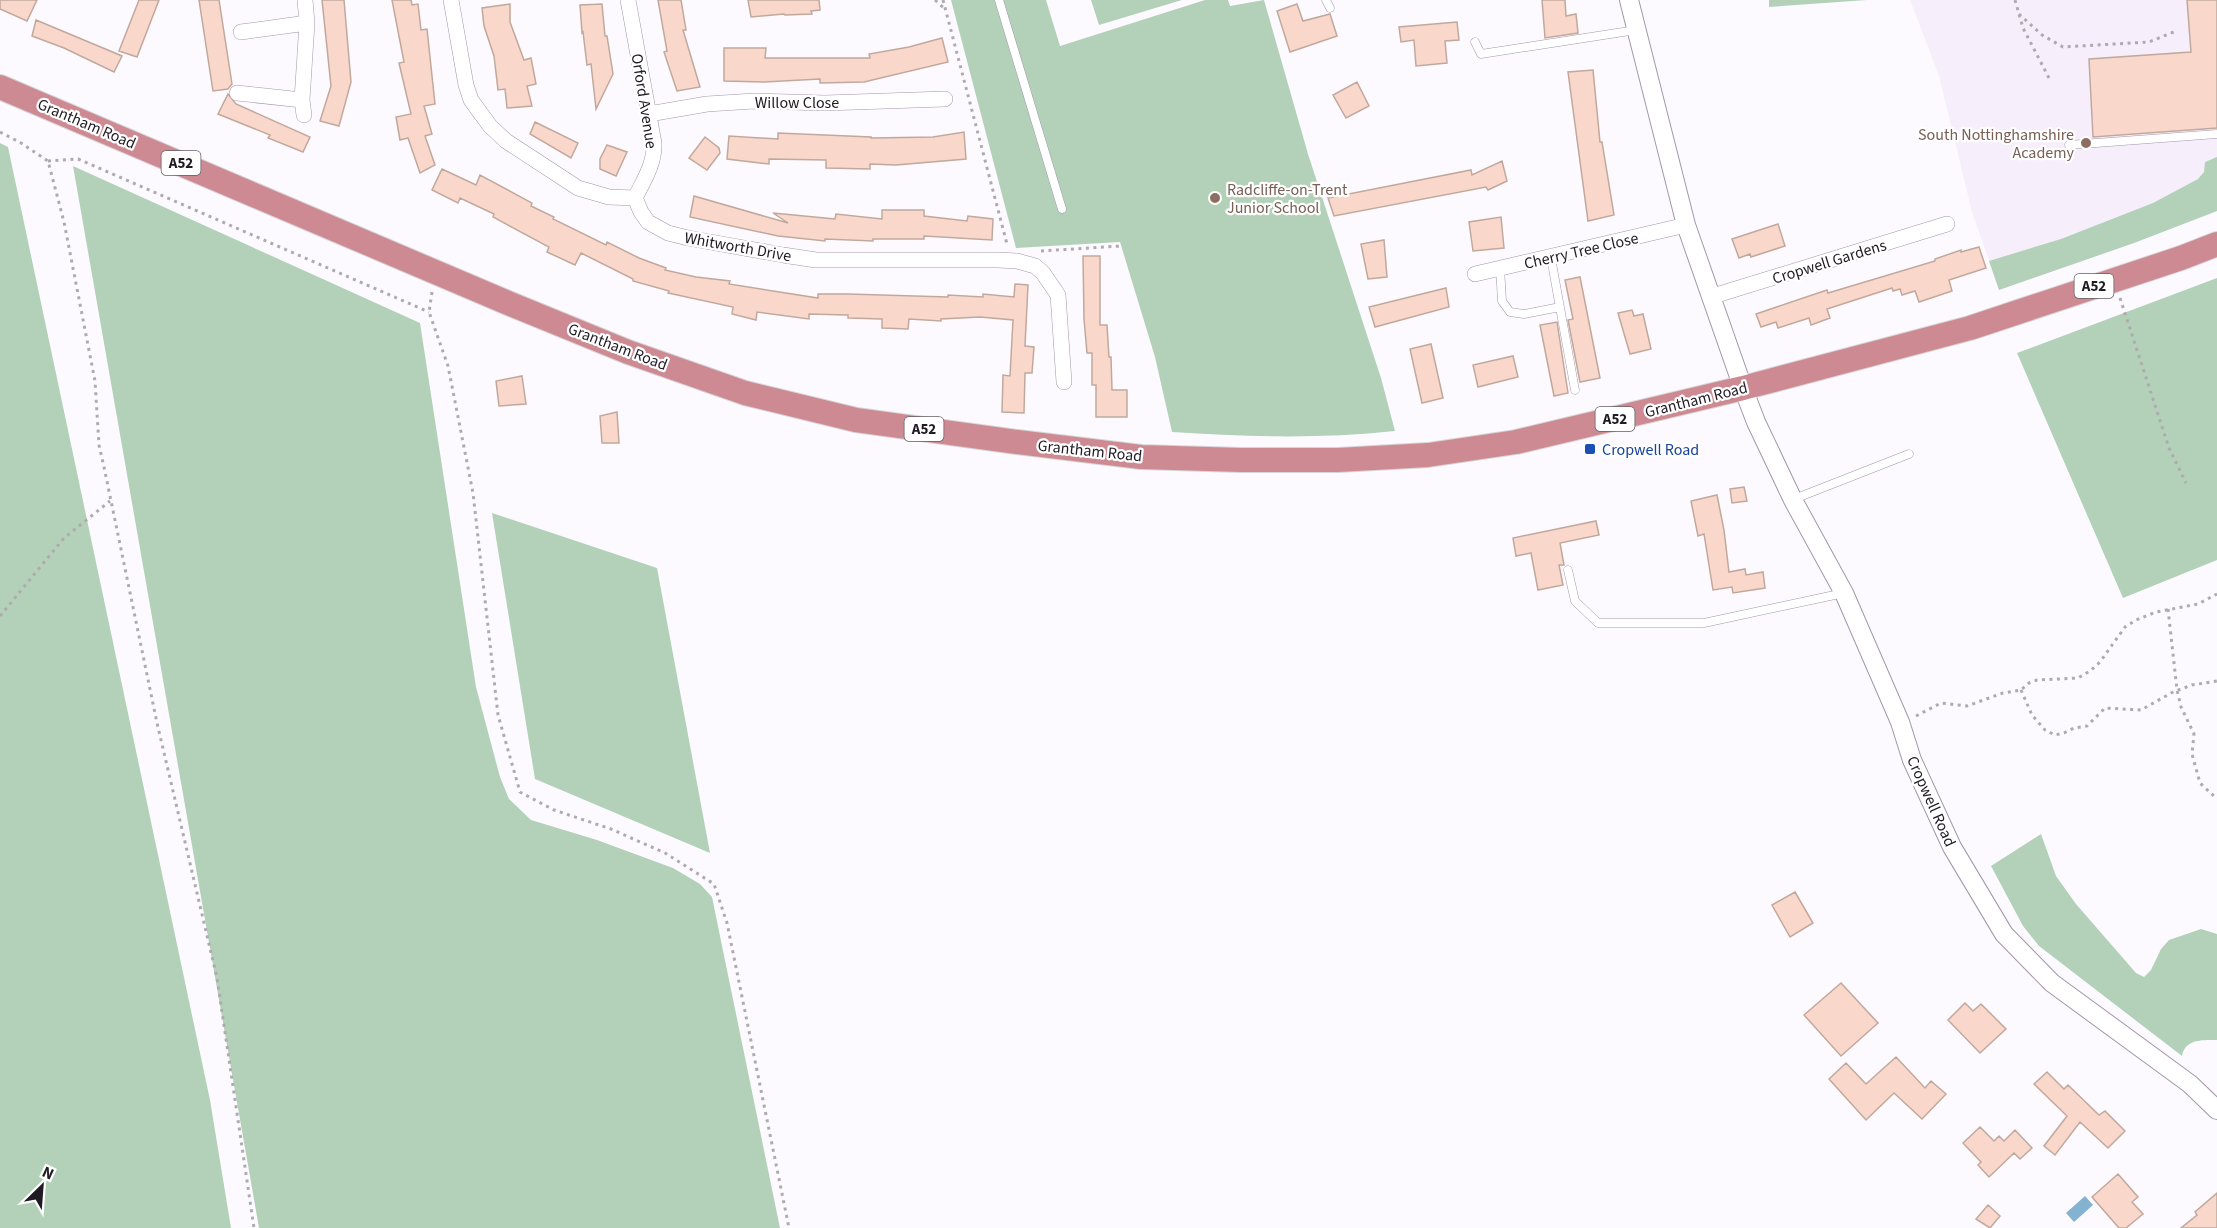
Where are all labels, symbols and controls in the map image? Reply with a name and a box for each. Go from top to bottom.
street label: Orford Avenue [626,52,662,150]
street label: Willow Close [755,92,839,114]
street label: Grantham Road [34,93,139,155]
place label: South Nottinghamshire Academy [1918,124,2075,164]
marker: South Nottinghamshire Academy [2079,136,2093,150]
road number: A52 [162,151,201,175]
place label: Radcliffe-on-Trent Junior School [1227,179,1348,219]
marker: Radcliffe-on-Trent Junior School [1208,191,1222,205]
street label: Whitworth Drive [683,227,793,267]
street label: Cherry Tree Close [1522,227,1641,275]
street label: Cropwell Gardens [1769,234,1889,290]
road number: A52 [2074,274,2114,298]
street label: Grantham Road [565,318,671,376]
street label: Grantham Road [1643,377,1750,423]
road number: A52 [1596,407,1634,431]
road number: A52 [904,417,944,441]
street label: Grantham Road [1037,435,1143,467]
place label: Cropwell Road [1602,439,1699,461]
marker: Cropwell Road [1583,442,1597,456]
street label: Cropwell Road [1901,753,1961,850]
north arrow [12,1156,72,1216]
text: N [38,1161,57,1186]

